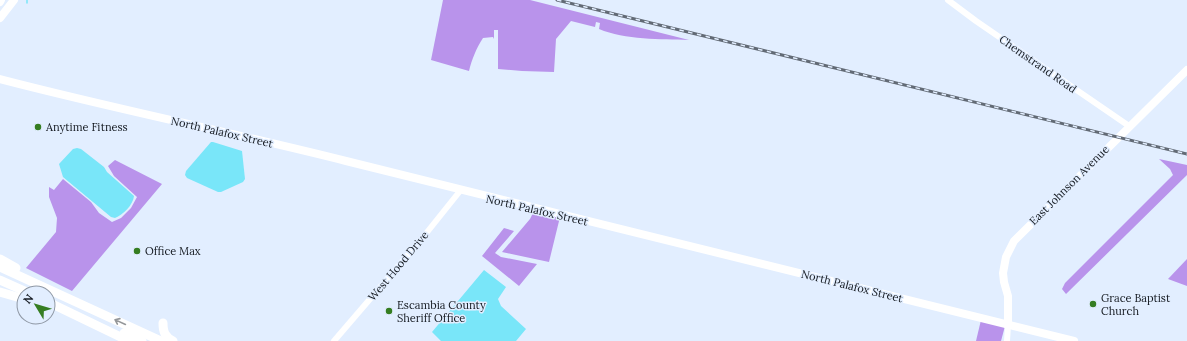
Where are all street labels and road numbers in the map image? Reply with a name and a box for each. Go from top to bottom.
street label: Chemstrand Road [997,32,1080,96]
street label: North Palafox Street [170,113,275,151]
street label: East Johnson Avenue [1026,142,1112,228]
street label: North Palafox Street [485,191,590,229]
street label: West Hood Drive [365,228,431,304]
street label: North Palafox Street [800,267,905,306]

